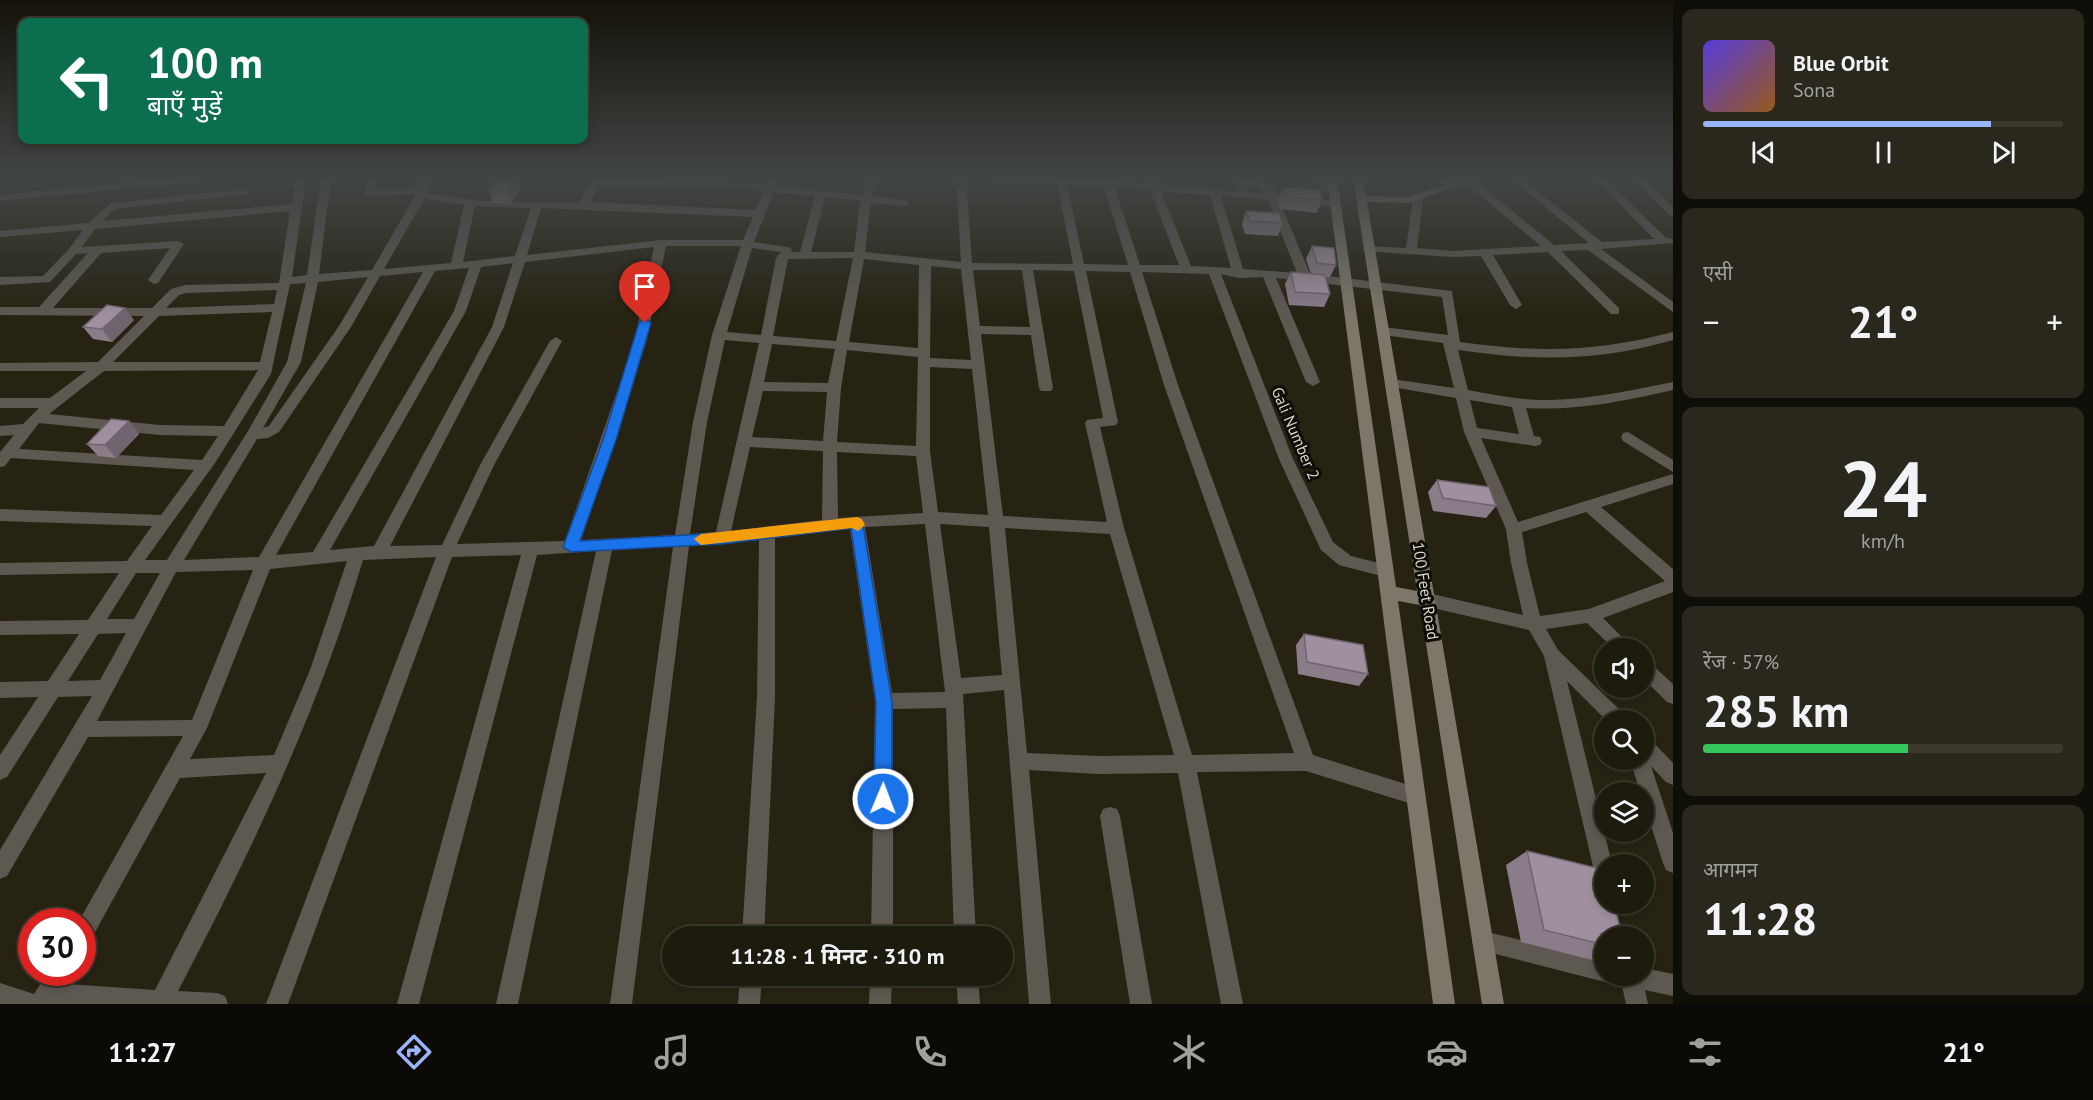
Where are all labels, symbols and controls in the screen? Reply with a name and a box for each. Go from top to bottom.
text: 100 m [147,35,263,90]
icon: left [48,42,126,120]
text: Blue Orbit [1793,49,1889,77]
text: Sona [1793,77,1835,103]
text: बाएँ मुड़ें [147,88,222,122]
icon: previous [1747,136,1780,169]
icon: pause [1867,136,1900,169]
icon: next [1987,136,2020,169]
text: एसी [1703,260,1733,286]
pin [619,261,670,323]
icon: arrive [628,270,661,303]
text: 21° [1848,292,1918,350]
text: − [1703,300,1720,343]
text: + [2046,300,2063,343]
street label: Gali Number 2 [1268,384,1324,482]
text: 24 [1839,438,1927,539]
text: km/h [1861,528,1905,554]
street label: 100 Feet Road [1408,541,1444,641]
map controls [1594,638,1654,986]
button: sound [1594,638,1654,698]
text: रेंज · 57% [1703,649,1779,675]
text: 285 km [1703,681,1849,739]
button: search [1594,710,1654,770]
position arrow [851,767,915,831]
button: layers [1594,782,1654,842]
button: + [1594,854,1654,914]
text: आगमन [1703,857,1758,883]
text: 11:28 [1703,889,1817,947]
speed limit sign: 30 [18,908,96,986]
button: − [1594,926,1654,986]
text: 11:28 · 1 मिनट · 310 m [730,942,945,970]
icon: directions [393,1031,435,1073]
icon: music [651,1031,693,1073]
icon: phone [909,1031,951,1073]
icon: climate [1168,1031,1210,1073]
icon: car [1426,1031,1468,1073]
icon: filters [1684,1031,1726,1073]
text: 11:27 [108,1035,177,1069]
text: 21° [1942,1035,1985,1069]

